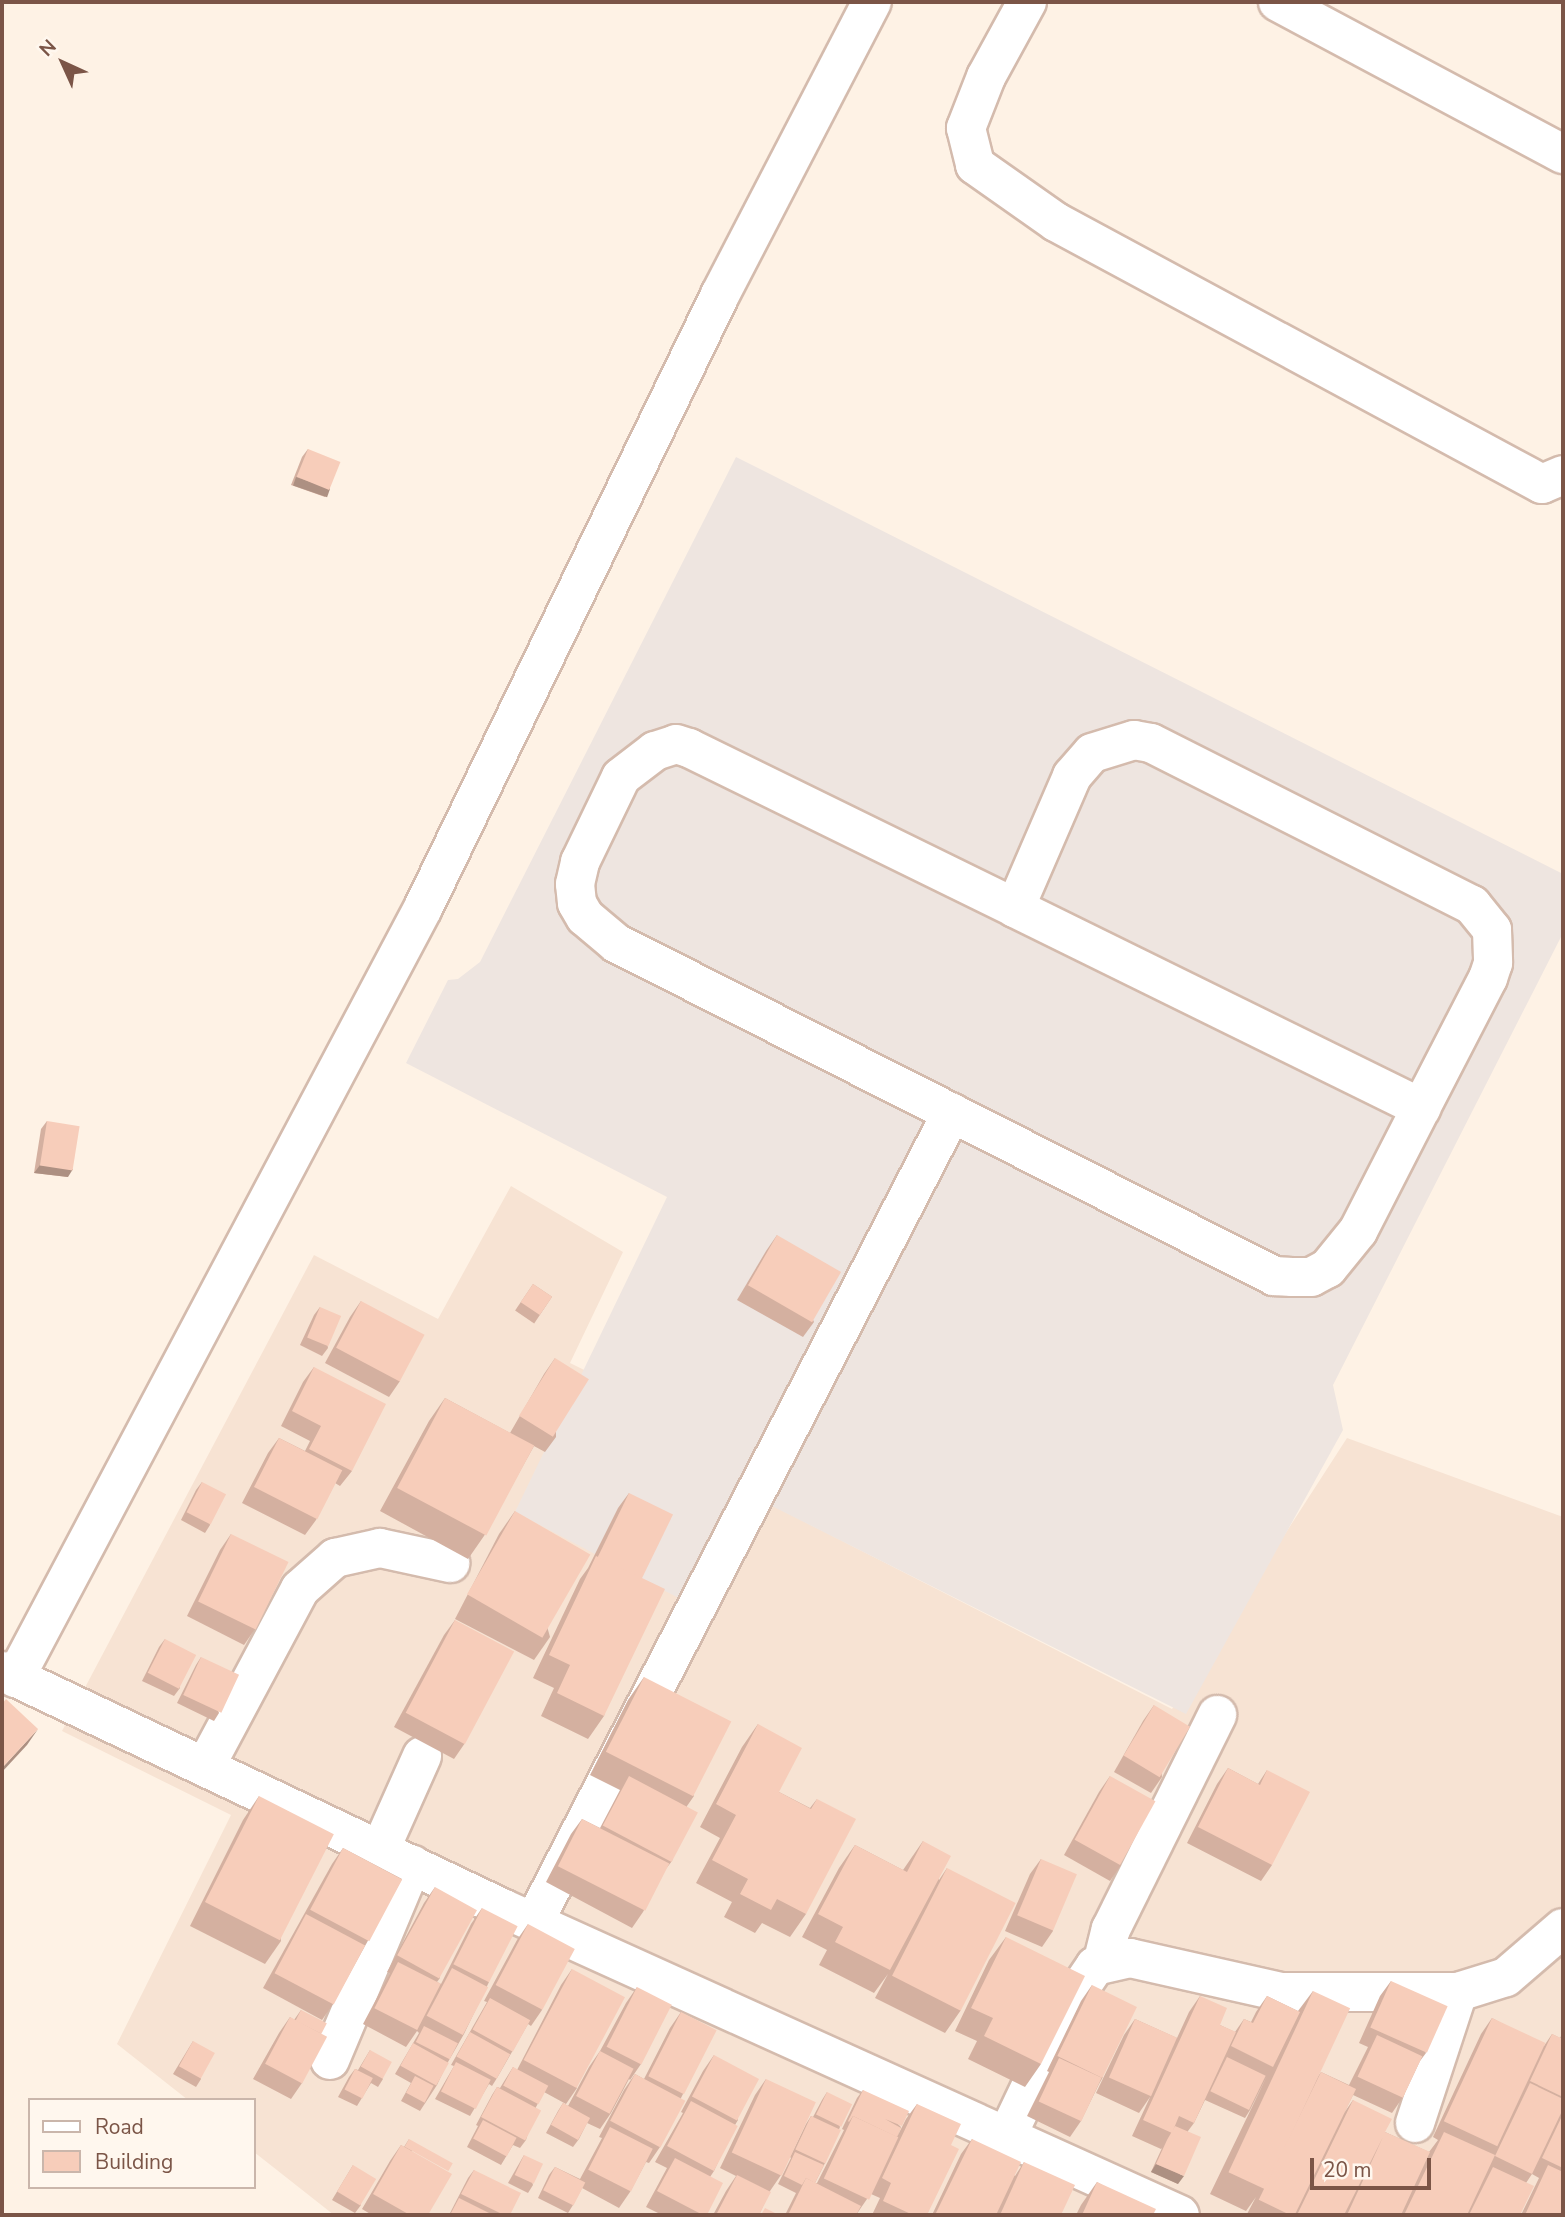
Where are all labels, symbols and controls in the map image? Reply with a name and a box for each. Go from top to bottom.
north arrow [28,28,98,98]
text: N [34,34,62,62]
legend [28,2098,256,2189]
text: Road [95,2113,144,2141]
scale bar [1313,2144,1434,2188]
text: Building [95,2148,173,2176]
text: 20 m [1323,2156,1372,2184]

